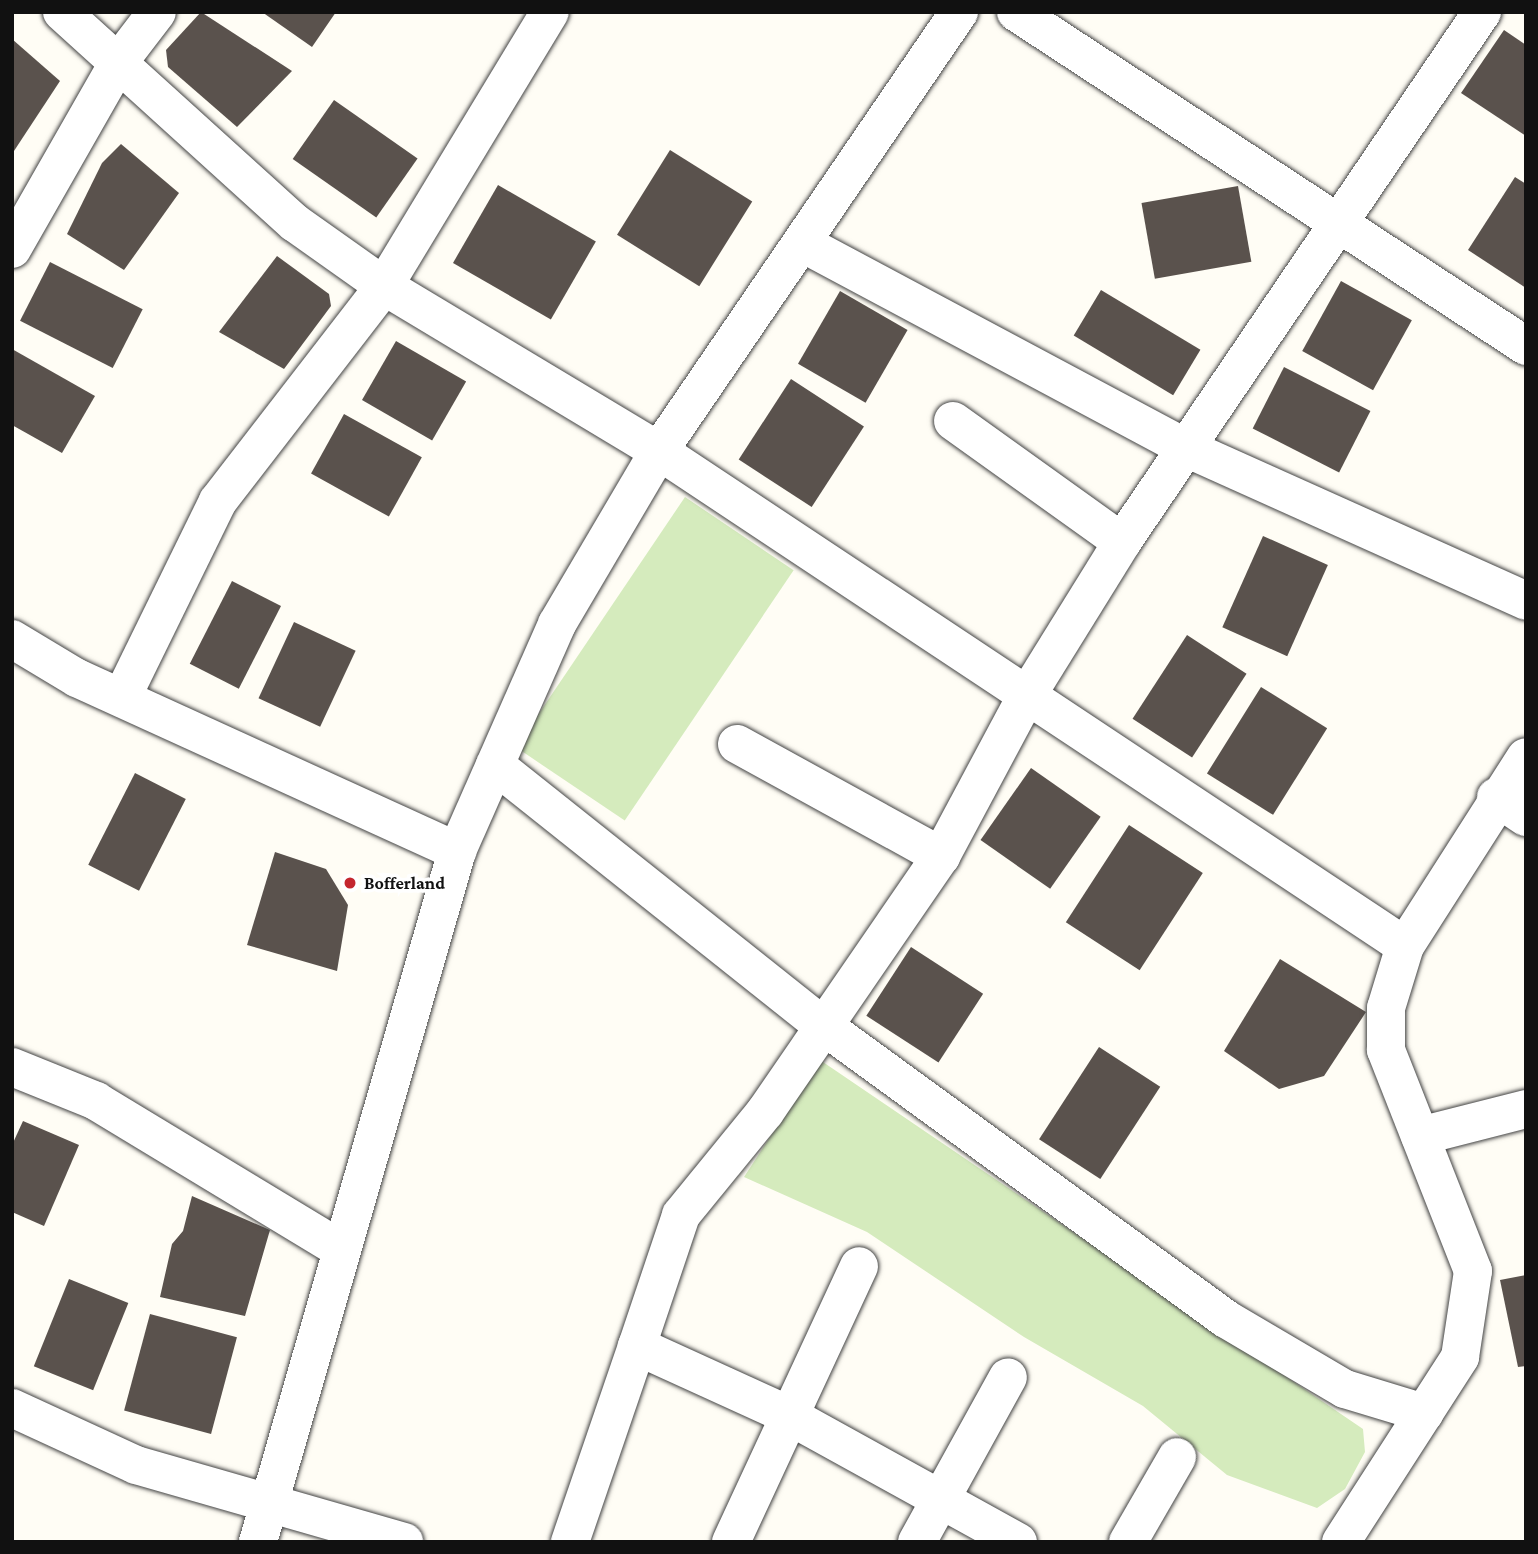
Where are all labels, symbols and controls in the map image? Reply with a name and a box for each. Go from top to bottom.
place label: Bofferland [364,872,445,894]
marker: Bofferland [342,875,358,891]

